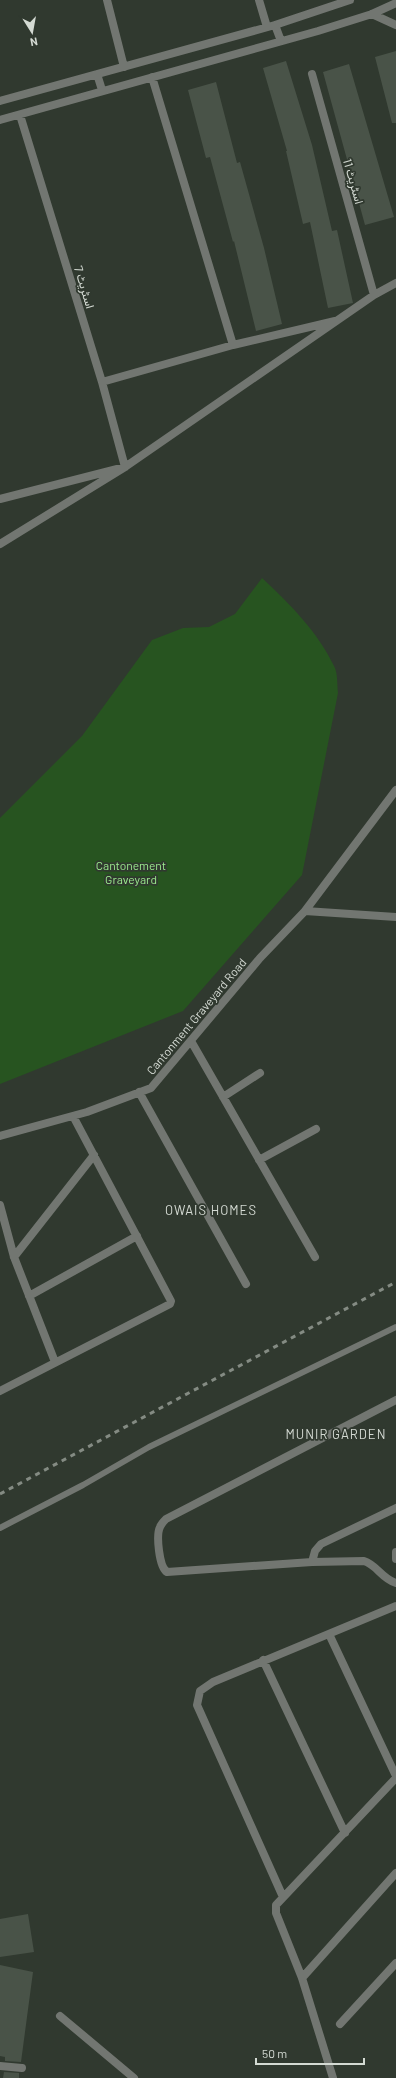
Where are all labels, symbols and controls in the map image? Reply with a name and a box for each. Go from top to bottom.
north arrow [12,12,52,52]
text: N [29,35,39,49]
street label: اسٹریٹ 11 [339,157,367,206]
street label: اسٹریٹ 7 [70,264,98,311]
park label: Cantonement Graveyard [96,858,166,886]
street label: Cantonment Graveyard Road [143,955,249,1077]
district label: OWAIS HOMES [165,1202,257,1218]
district label: MUNIR GARDEN [286,1426,386,1442]
scale bar [256,2040,364,2066]
text: 50 m [262,2046,287,2060]

